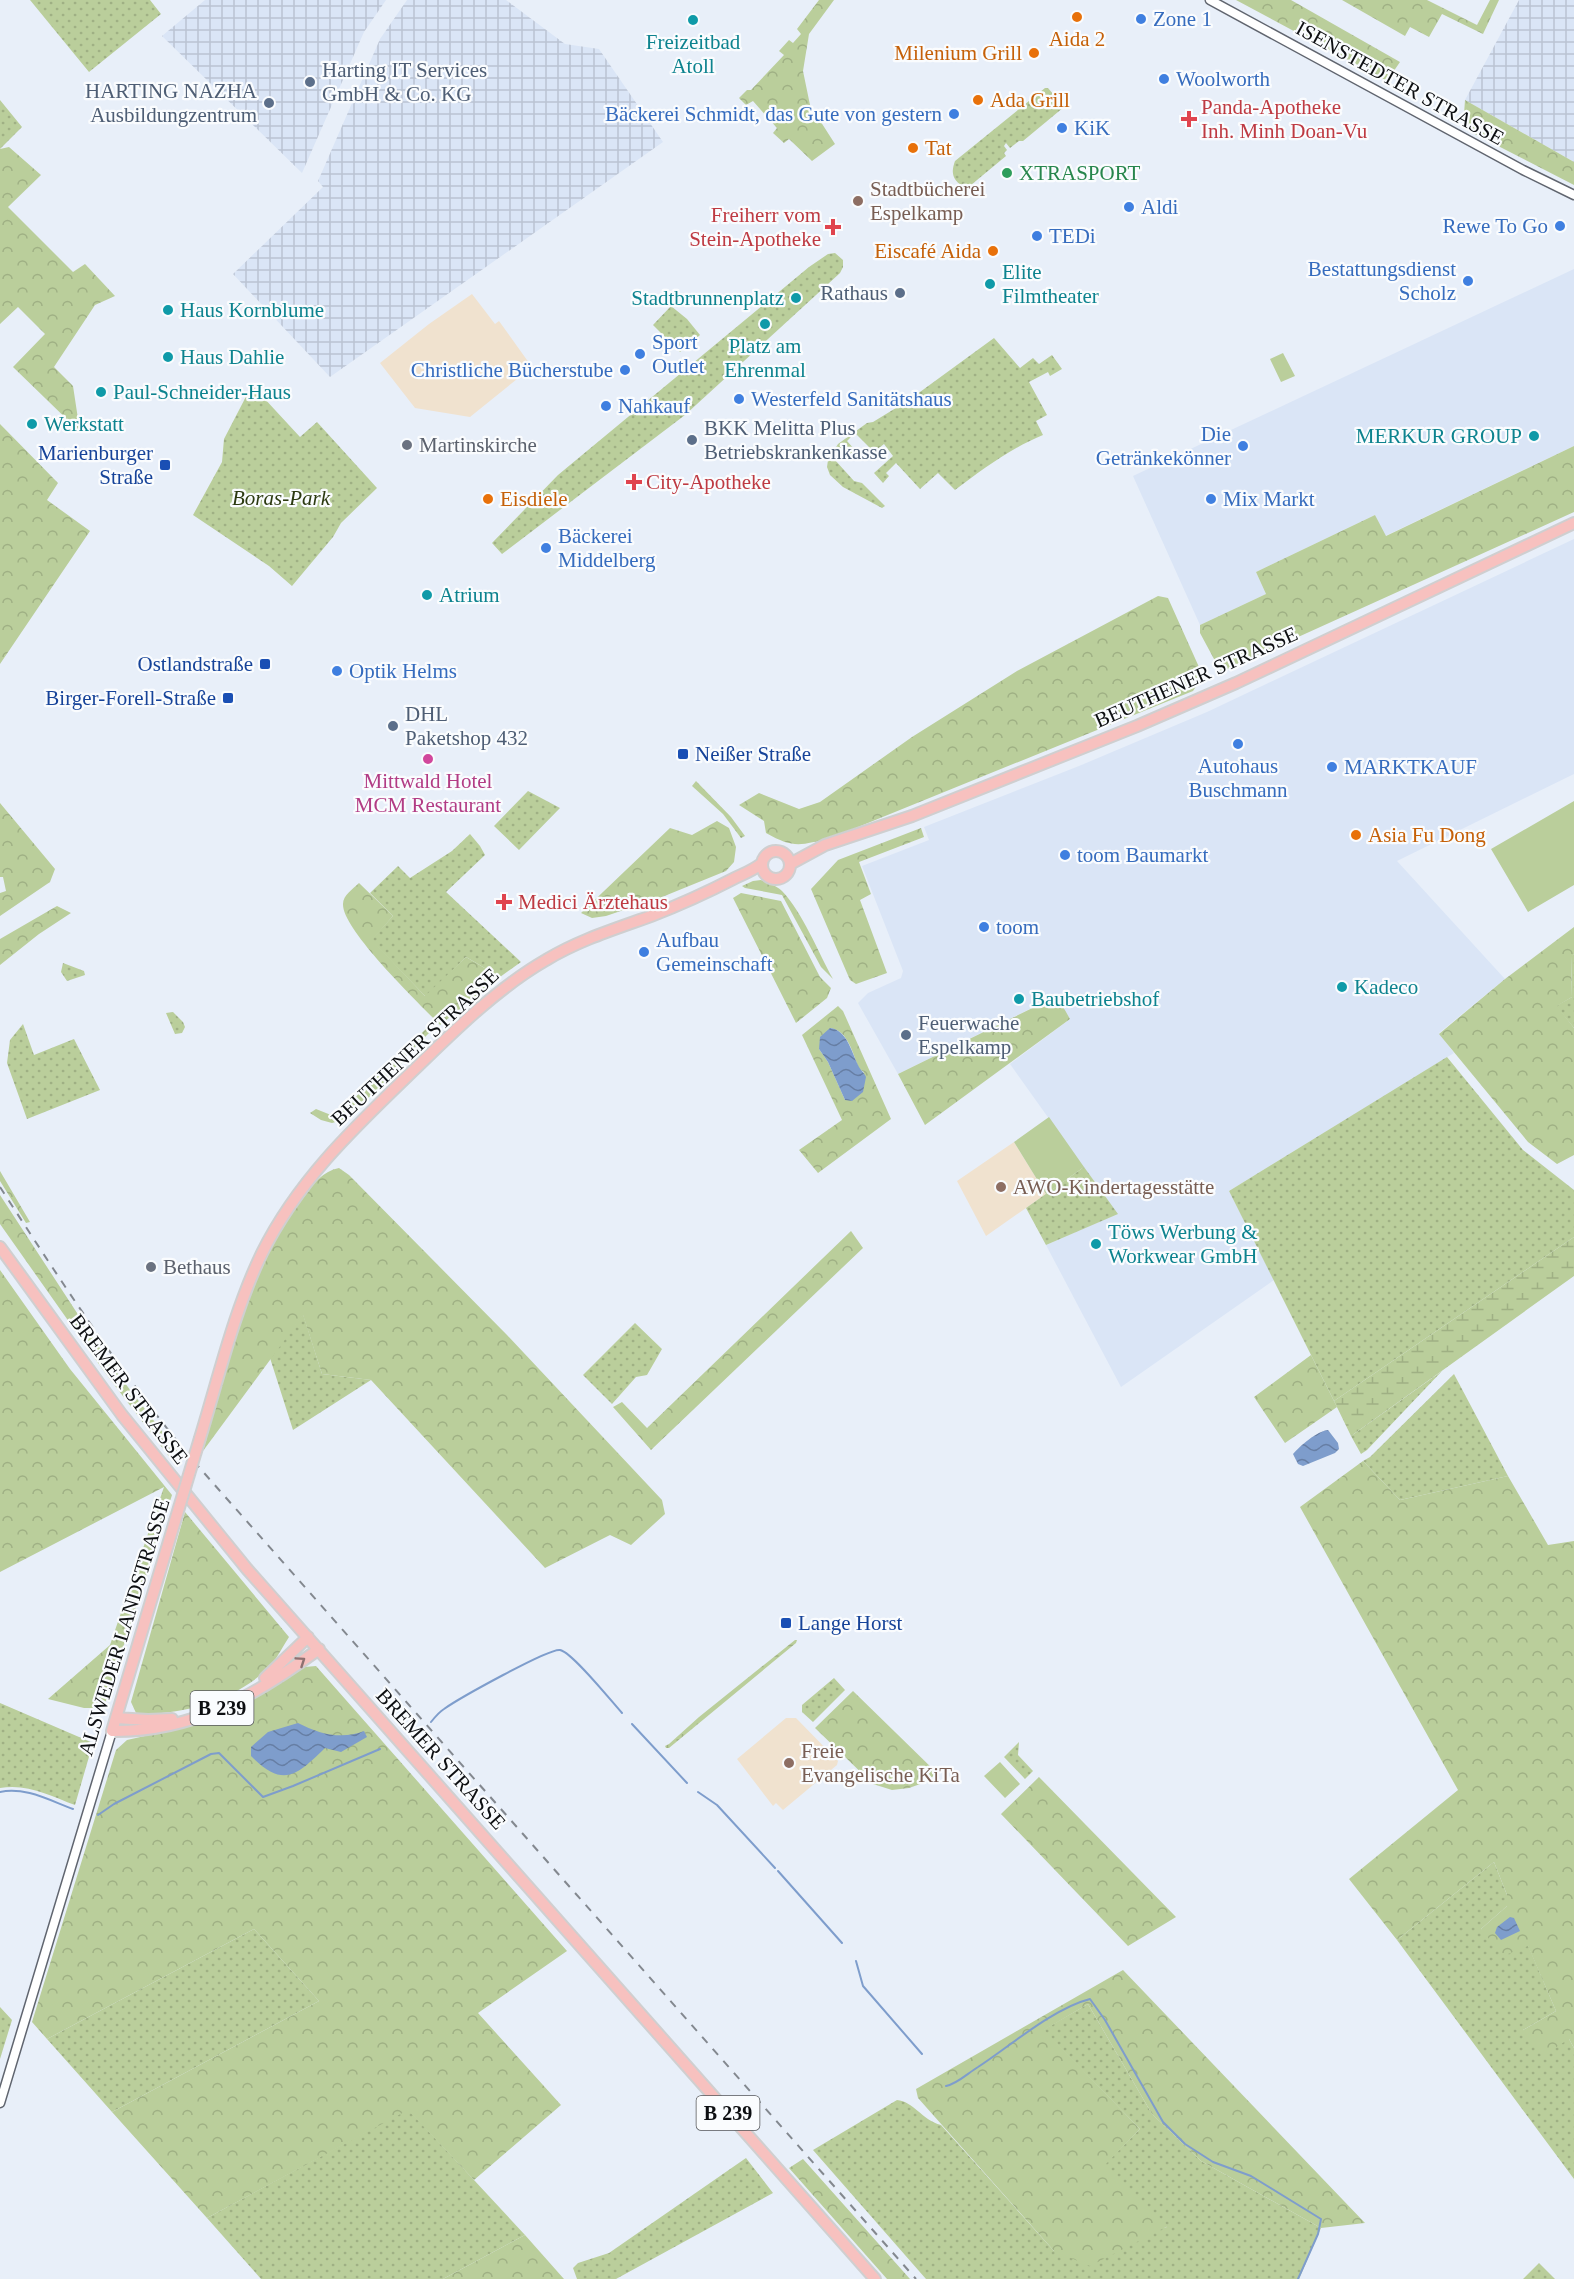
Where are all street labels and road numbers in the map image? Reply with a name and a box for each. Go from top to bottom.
street label: ISENSTEDTER STRASSE [1292,16,1508,150]
street label: BEUTHENER STRASSE [1091,621,1301,733]
street label: BEUTHENER STRASSE [326,963,504,1131]
street label: BREMER STRASSE [65,1309,193,1469]
street label: ALSWEDER LANDSTRASSE [73,1495,175,1759]
street label: BREMER STRASSE [371,1684,511,1834]
road number: B 239 [190,1691,254,1725]
road number: B 239 [696,2096,760,2130]

